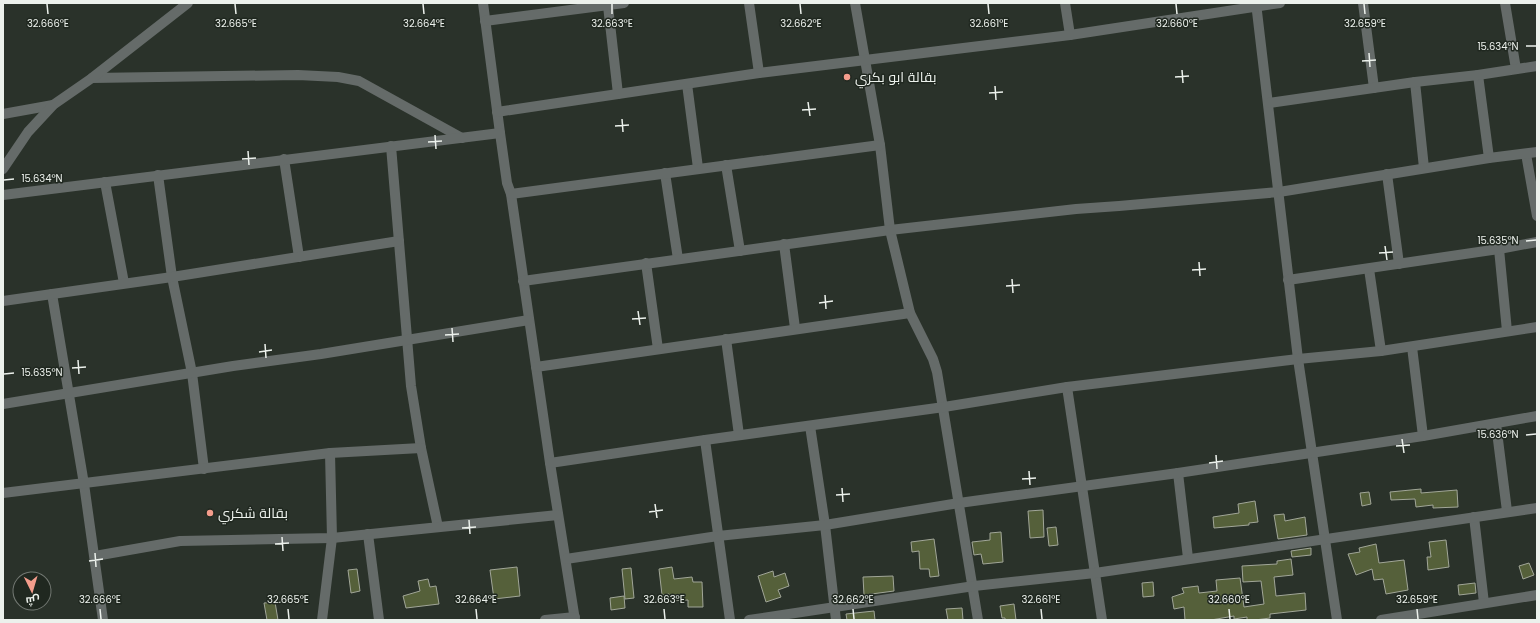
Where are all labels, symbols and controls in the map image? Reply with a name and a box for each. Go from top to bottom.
text: 32.666°E [27,16,69,31]
text: 32.665°E [215,16,257,31]
text: 32.664°E [403,16,445,31]
text: 32.663°E [591,16,633,31]
text: 32.662°E [780,16,822,31]
text: 32.661°E [970,16,1008,31]
text: 32.660°E [1156,16,1198,31]
text: 32.659°E [1344,16,1386,31]
text: 15.634°N [1477,39,1519,54]
place label: بقالة ابو بكري [855,67,937,89]
marker: بقالة ابو بكري [842,72,852,82]
text: 15.634°N [21,171,63,186]
text: 15.635°N [1477,233,1519,248]
text: 15.635°N [21,365,63,380]
text: 15.636°N [1477,427,1519,442]
place label: بقالة شكري [218,503,288,525]
marker: بقالة شكري [205,508,215,518]
north arrow [12,571,52,611]
text: ش [25,592,41,610]
text: 32.666°E [79,592,121,607]
text: 32.665°E [267,592,309,607]
text: 32.664°E [455,592,497,607]
text: 32.663°E [643,592,685,607]
text: 32.662°E [832,592,874,607]
text: 32.661°E [1022,592,1060,607]
text: 32.660°E [1208,592,1250,607]
text: 32.659°E [1396,592,1438,607]

